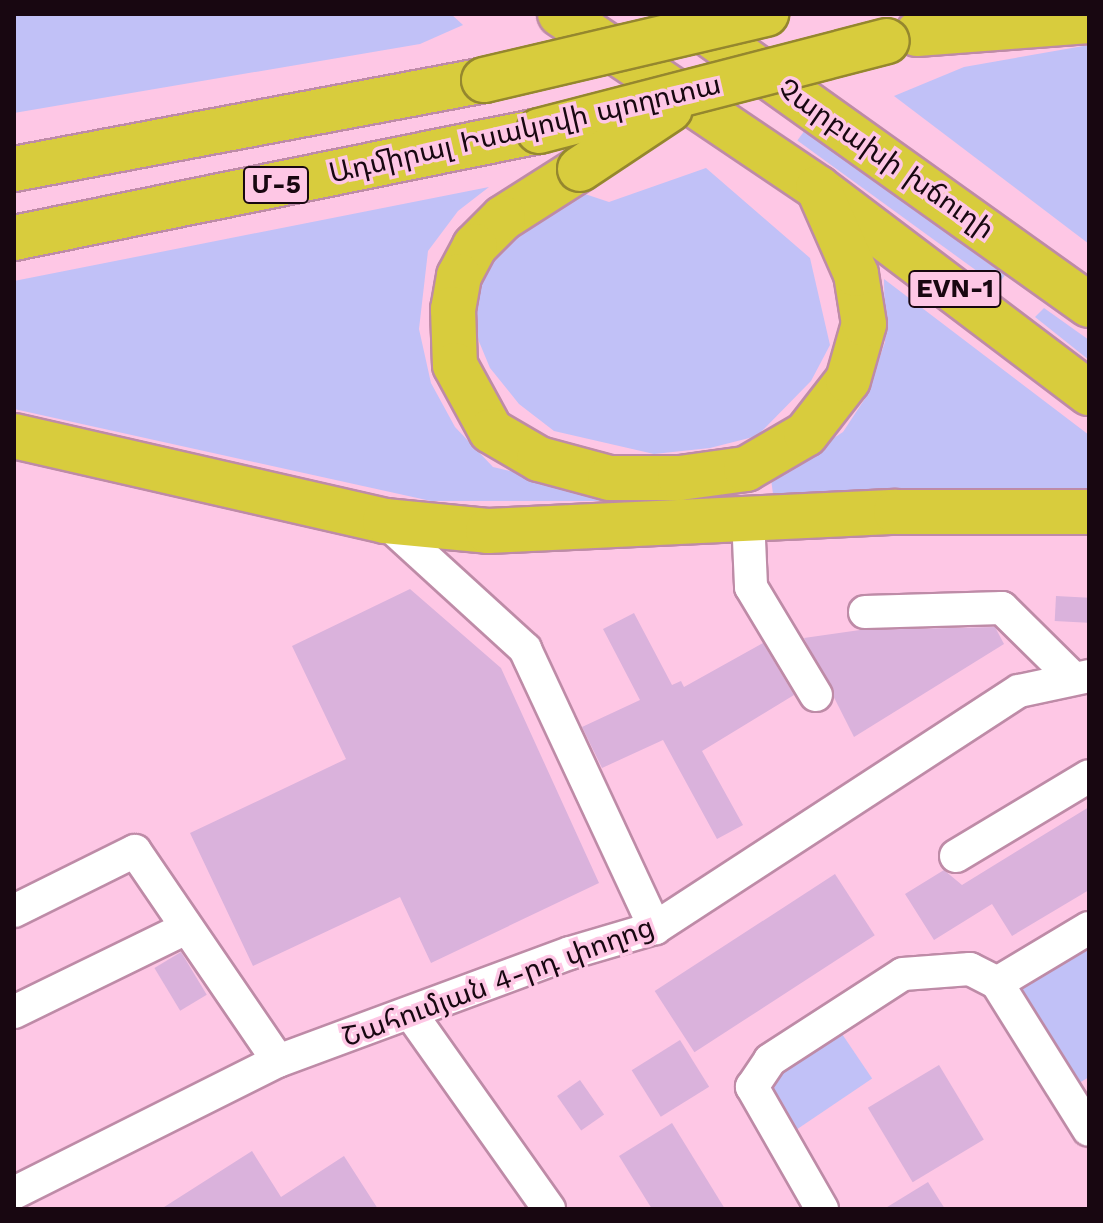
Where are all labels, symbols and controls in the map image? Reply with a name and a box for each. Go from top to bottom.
street label: Ադմիրալ Իսակովի պողոտա [326,68,724,190]
street label: Չարբախի խճուղի [771,72,1001,246]
road number: Մ-5 [242,163,310,207]
road number: EVN-1 [907,267,1003,311]
street label: Շահումյան 4-րդ փողոց [337,910,659,1054]

